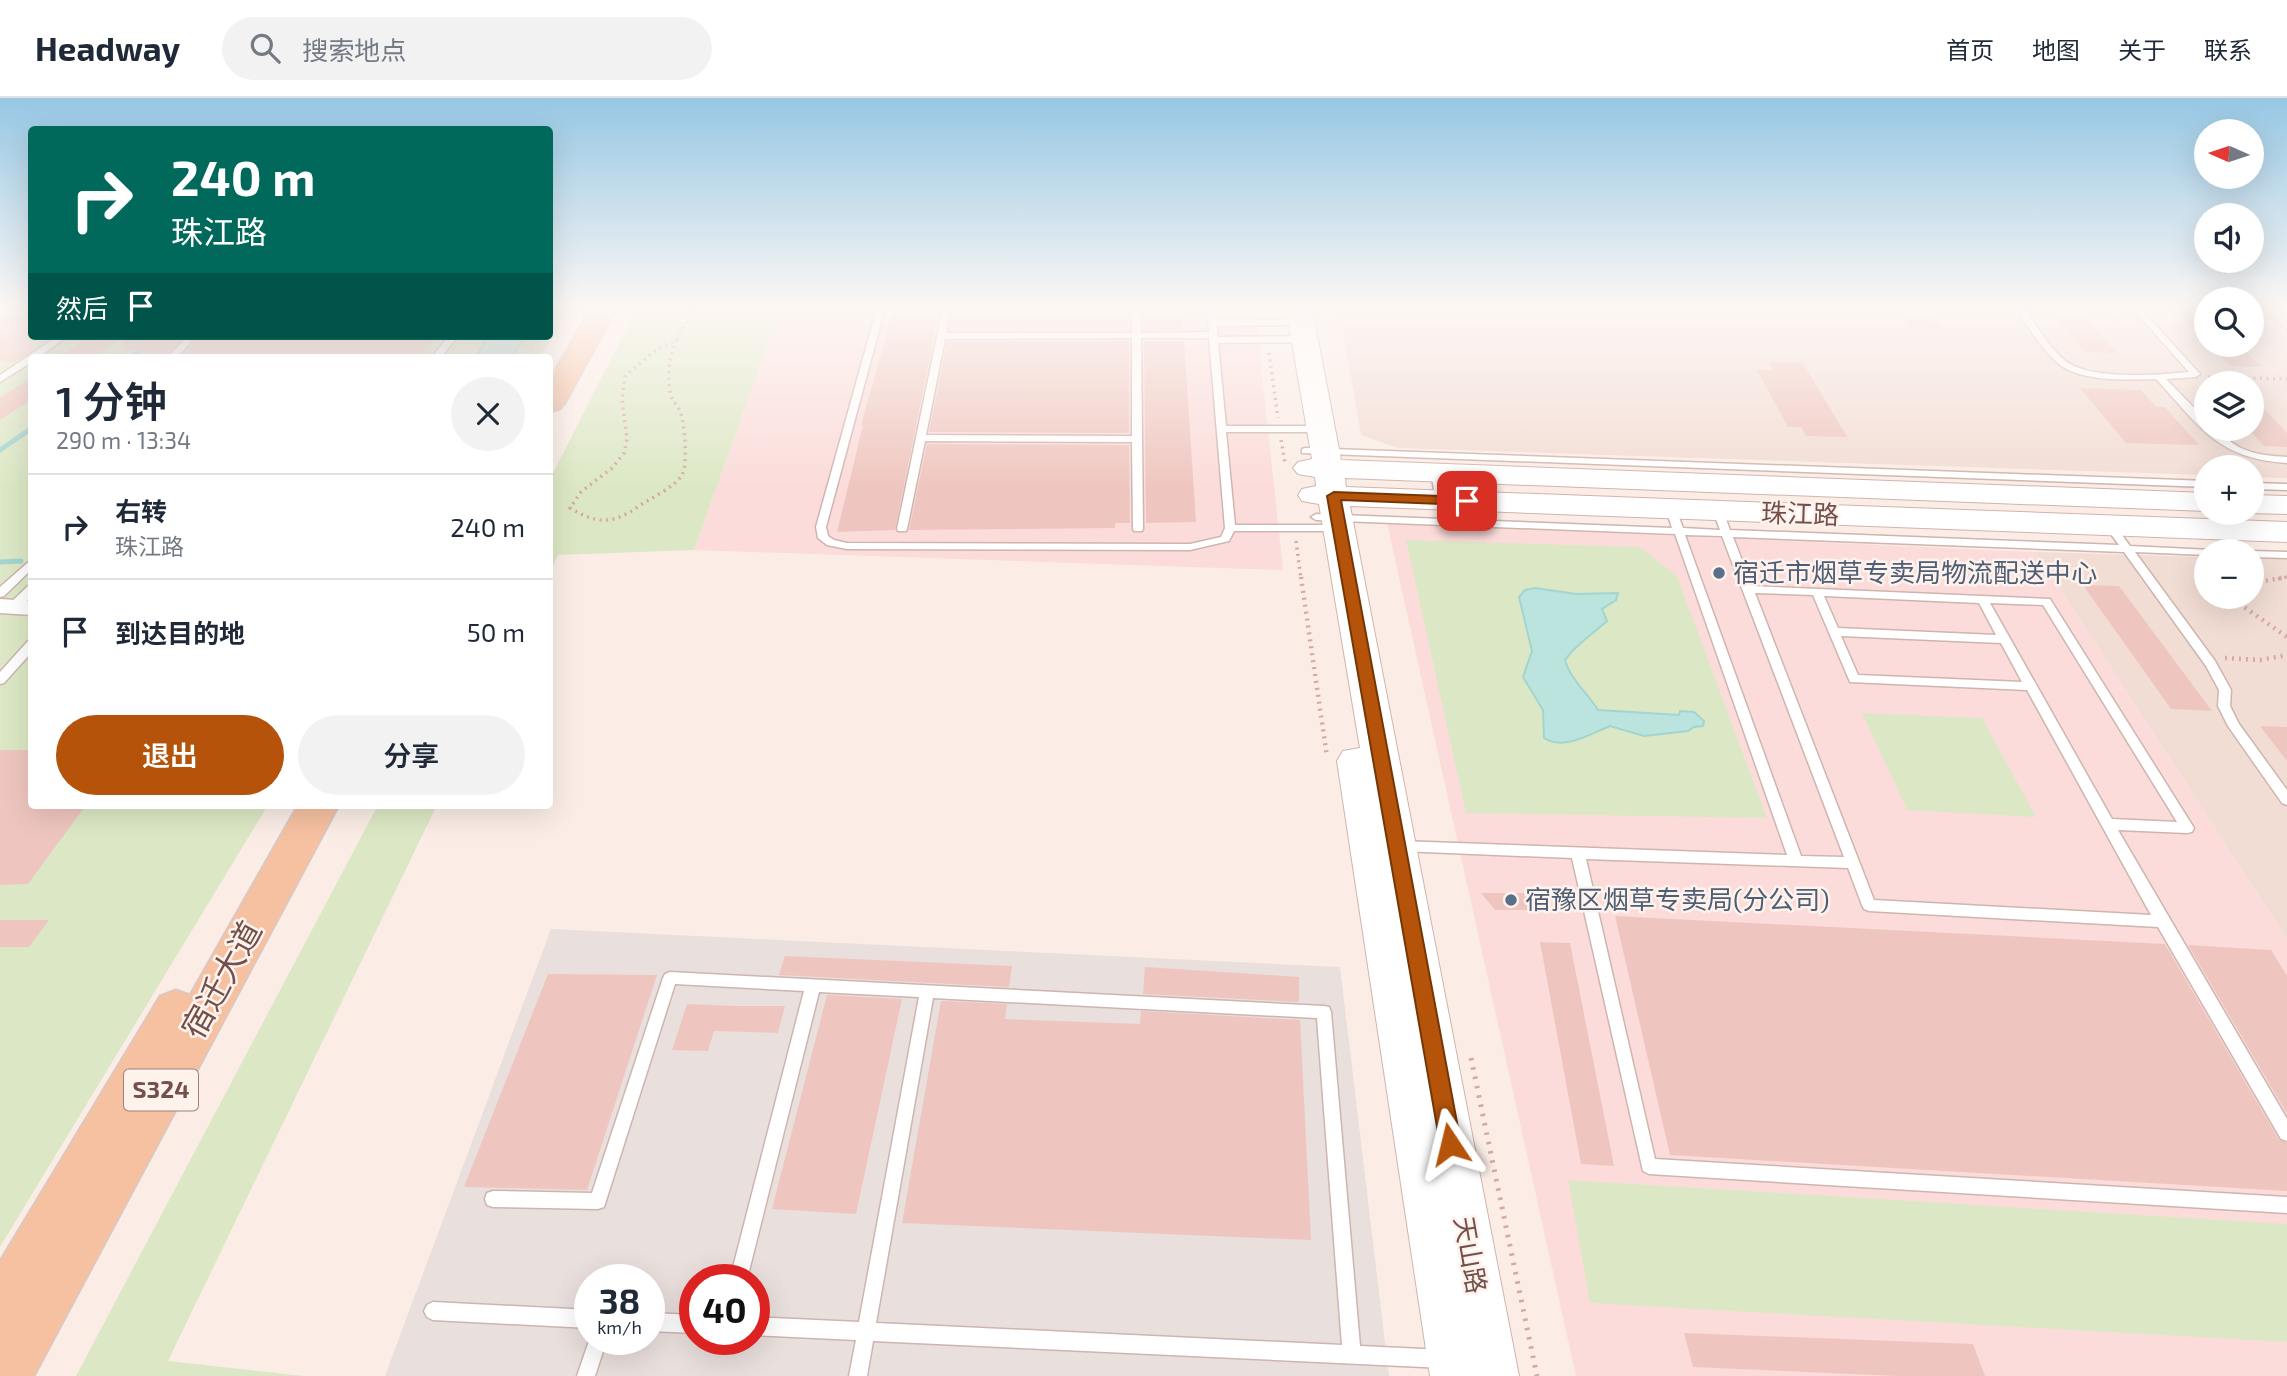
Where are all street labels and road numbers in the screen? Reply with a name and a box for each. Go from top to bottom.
street label: 珠江路 [1761,496,1840,529]
street label: 宿迁大道 [173,914,268,1044]
road number: S324 [124,1070,198,1110]
street label: 天山路 [1449,1214,1494,1296]

